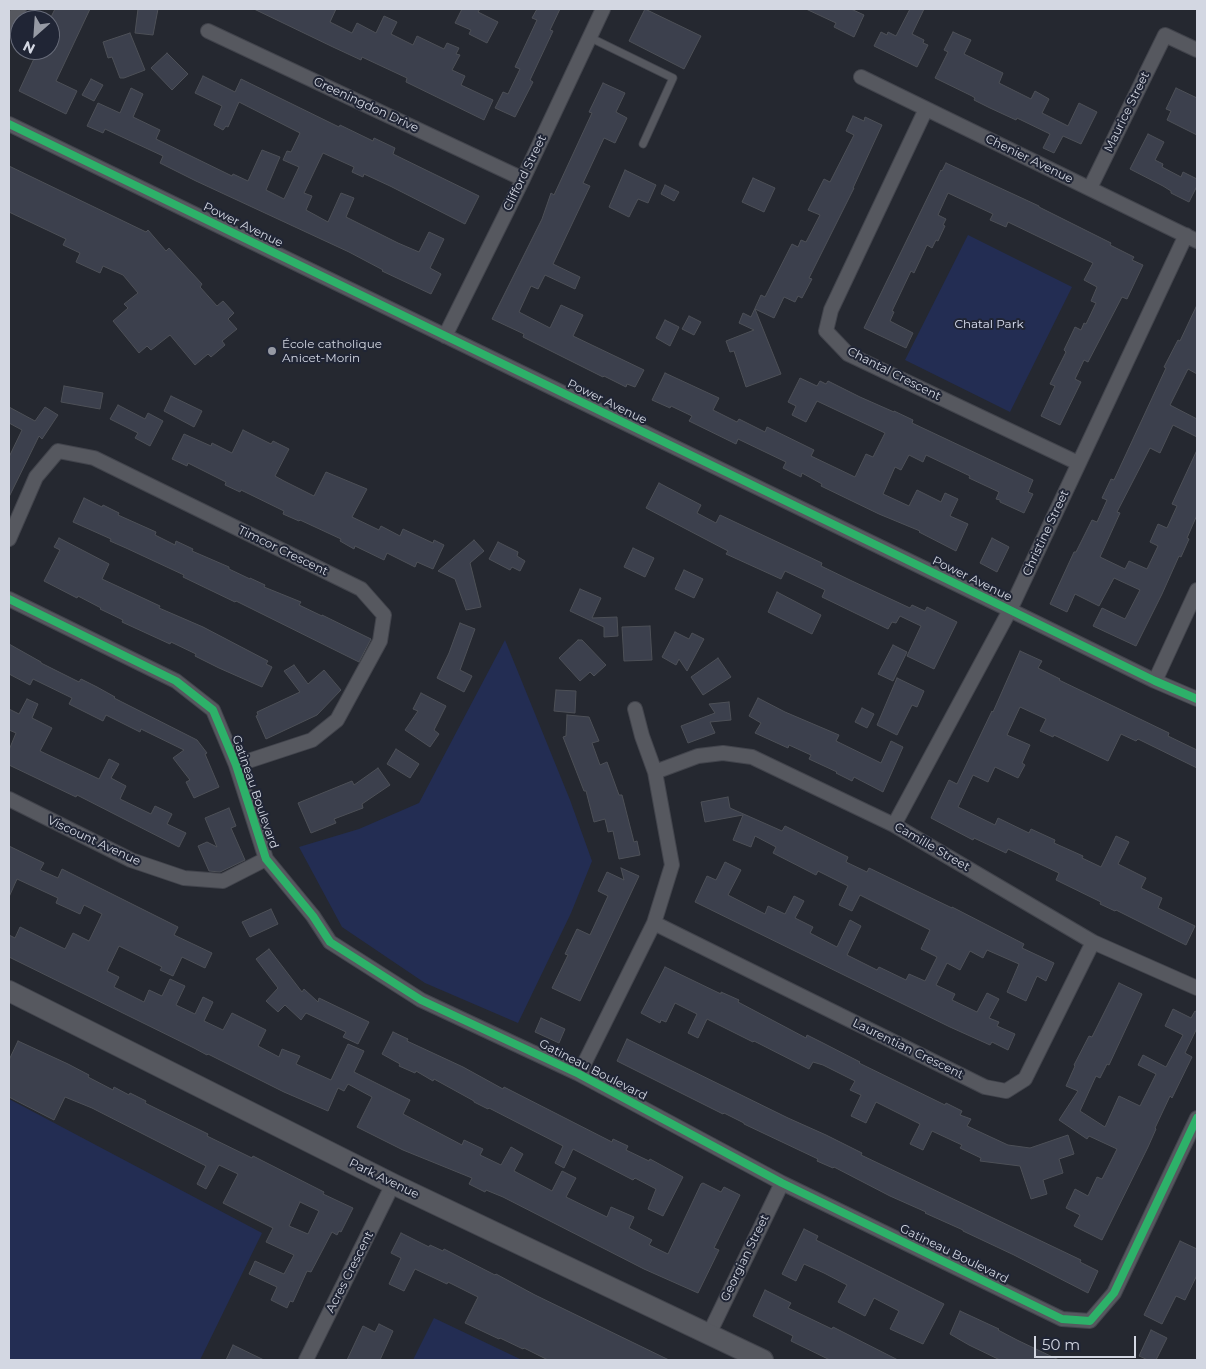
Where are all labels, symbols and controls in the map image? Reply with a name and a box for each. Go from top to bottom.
north arrow [10,10,60,60]
text: N [20,37,38,58]
street label: Maurice Street [1101,69,1153,155]
street label: Greeningdon Drive [311,74,421,136]
street label: Chenier Avenue [983,132,1075,186]
street label: Clifford Street [500,133,550,213]
street label: Power Avenue [201,200,285,250]
park label: Chatal Park [954,317,1024,331]
place label: École catholique Anicet-Morin [282,337,382,365]
street label: Chantal Crescent [845,344,943,404]
marker: École catholique Anicet-Morin [266,345,278,357]
street label: Power Avenue [565,377,649,427]
street label: Christine Street [1020,488,1072,578]
street label: Timcor Crescent [236,523,330,579]
street label: Power Avenue [930,554,1014,604]
street label: Gatineau Boulevard [229,733,281,851]
street label: Viscount Avenue [45,813,143,869]
street label: Camille Street [892,820,972,874]
street label: Laurentian Crescent [850,1016,966,1082]
street label: Gatineau Boulevard [537,1037,649,1103]
street label: Park Avenue [347,1156,421,1202]
street label: Georgian Street [718,1212,772,1304]
street label: Gatineau Boulevard [897,1221,1011,1287]
street label: Acres Crescent [323,1229,377,1315]
scale bar [1036,1326,1138,1358]
text: 50 m [1042,1335,1080,1354]

